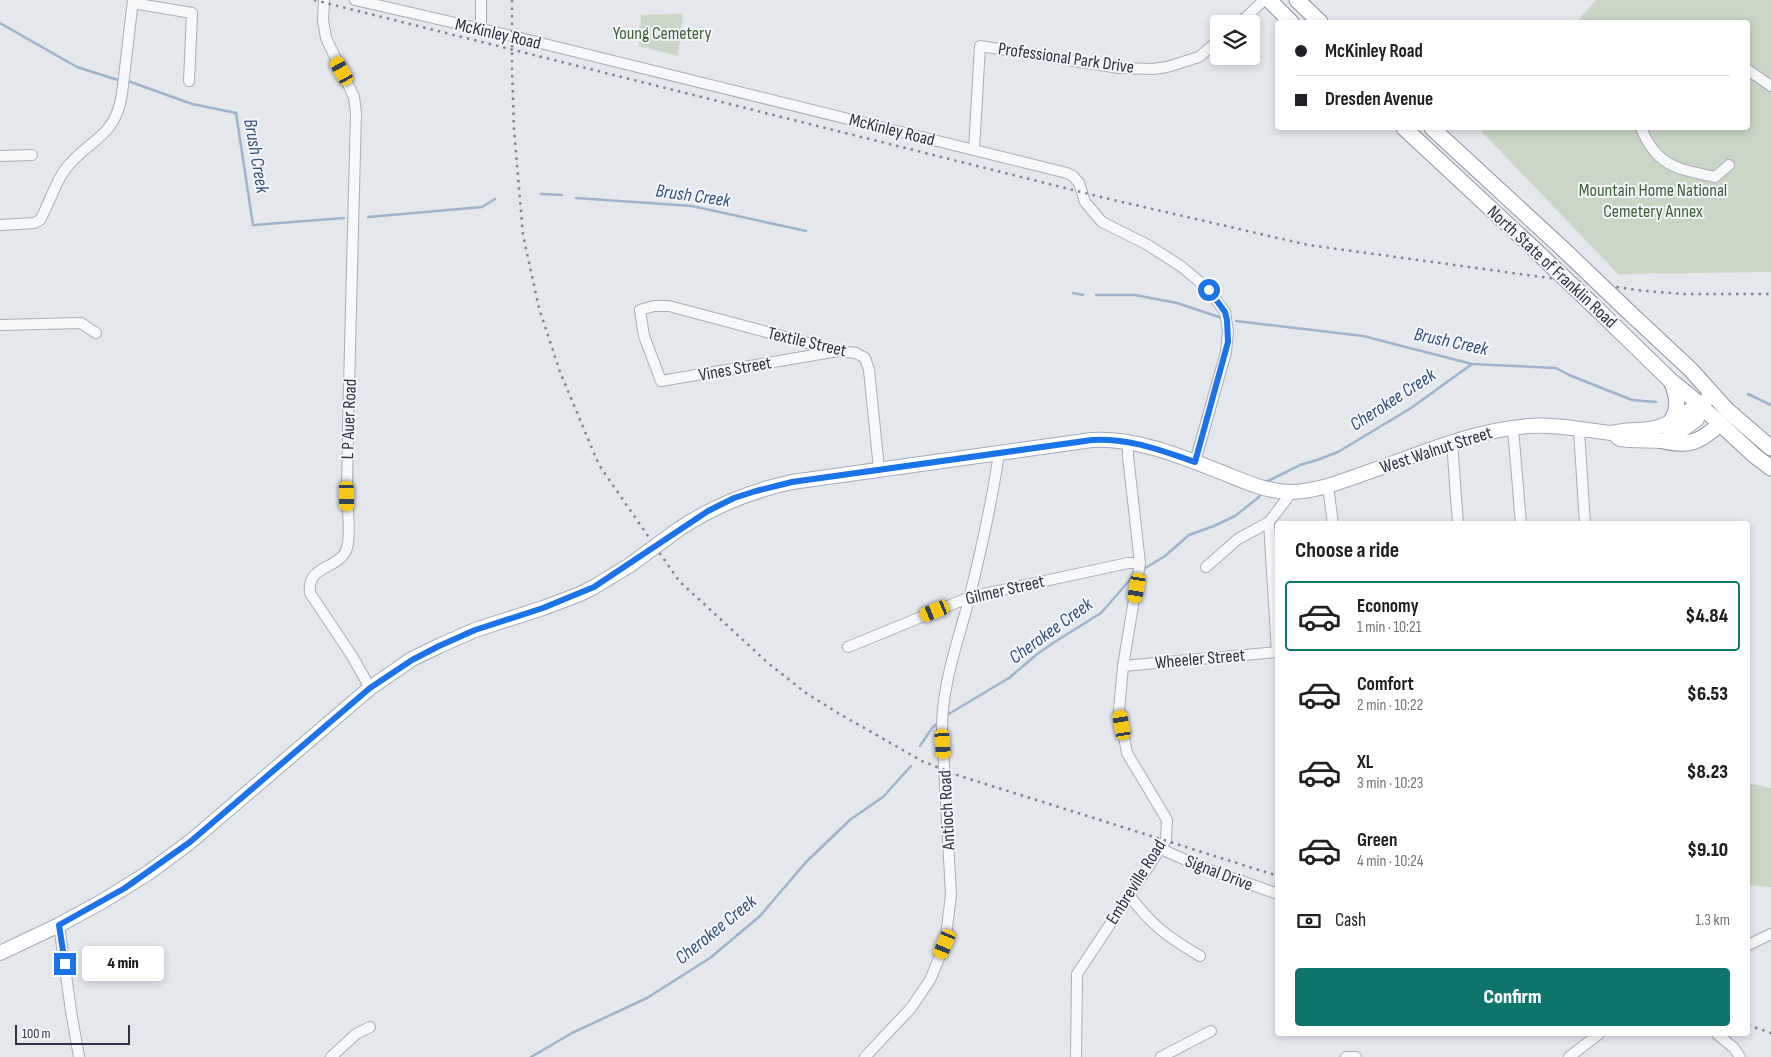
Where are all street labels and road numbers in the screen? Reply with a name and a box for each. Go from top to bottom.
street label: McKinley Road [453,14,543,54]
street label: Professional Park Drive [997,38,1135,78]
street label: McKinley Road [847,109,937,151]
street label: North State of Franklin Road [1483,201,1621,333]
street label: Textile Street [766,323,849,361]
street label: Vines Street [697,352,774,386]
street label: L P Auer Road [337,378,361,460]
street label: West Walnut Street [1377,422,1495,478]
street label: Gilmer Street [963,571,1047,609]
street label: Wheeler Street [1154,645,1246,673]
street label: Antioch Road [934,770,960,851]
street label: Embreville Road [1102,836,1170,928]
street label: Signal Drive [1182,851,1256,895]

